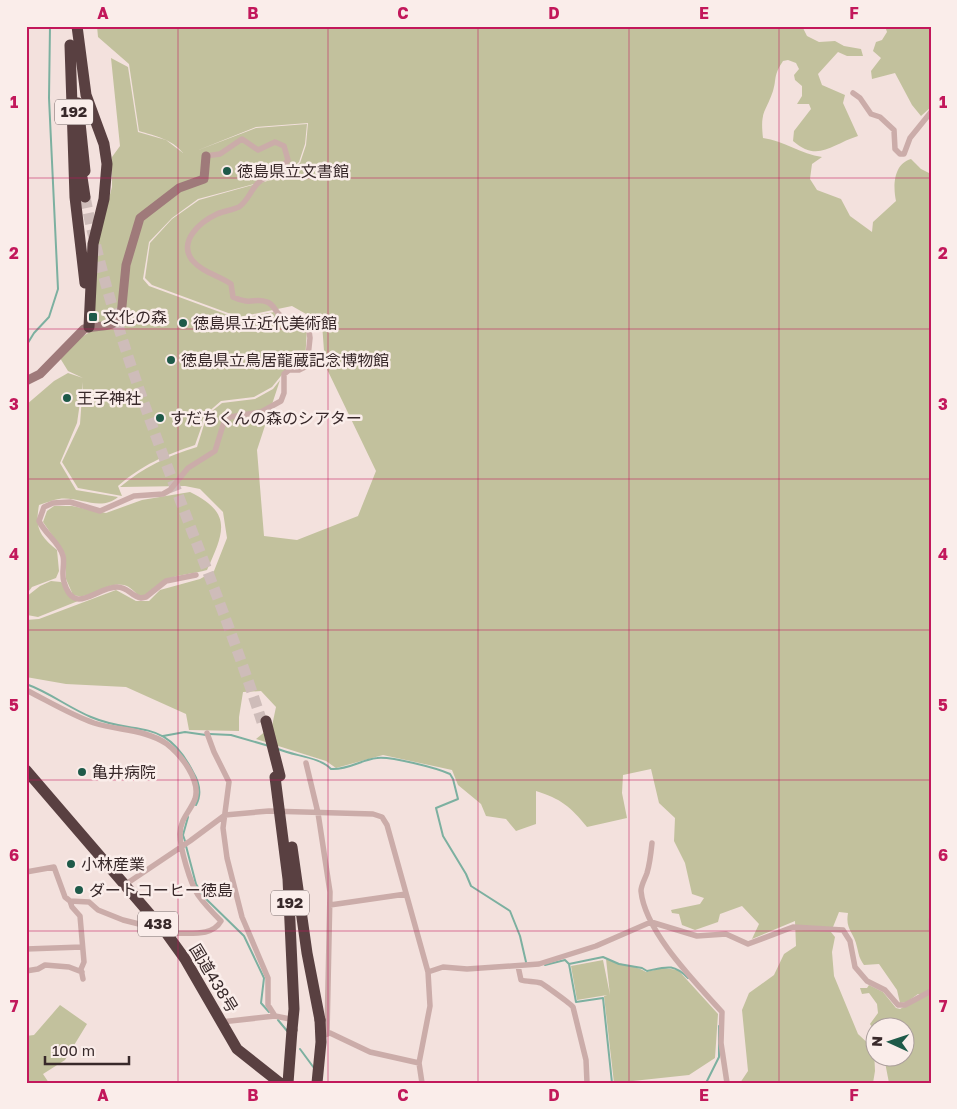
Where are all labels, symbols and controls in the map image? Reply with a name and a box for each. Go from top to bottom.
text: A [97,3,109,23]
text: B [247,3,259,23]
text: C [397,3,409,23]
text: D [548,3,560,23]
text: E [699,3,709,23]
text: F [849,3,859,23]
text: 1 [10,92,18,112]
text: 1 [939,92,947,112]
road number: 192 [55,100,93,124]
place label: 徳島県立文書館 [237,161,349,181]
marker: 徳島県立文書館 [221,165,233,177]
text: 2 [9,243,19,263]
text: 2 [938,243,948,263]
place label: 文化の森 [103,307,167,327]
marker: 文化の森 [87,311,99,323]
place label: 徳島県立近代美術館 [193,313,337,333]
marker: 徳島県立近代美術館 [177,317,189,329]
place label: 徳島県立鳥居龍蔵記念博物館 [181,350,389,370]
marker: 徳島県立鳥居龍蔵記念博物館 [165,354,177,366]
place label: 王子神社 [77,388,141,408]
marker: 王子神社 [61,392,73,404]
text: 3 [9,394,19,414]
text: 3 [938,394,948,414]
place label: すだちくんの森のシアター [170,408,362,428]
marker: すだちくんの森のシアター [154,412,166,424]
text: 4 [9,544,19,564]
text: 4 [938,544,948,564]
text: 5 [9,695,19,715]
text: 5 [938,695,948,715]
place label: 亀井病院 [92,762,156,782]
marker: 亀井病院 [76,766,88,778]
text: 6 [9,845,19,865]
text: 6 [938,845,948,865]
place label: 小林産業 [81,854,145,874]
marker: 小林産業 [65,858,77,870]
place label: ダートコーヒー徳島 [89,880,233,900]
marker: ダートコーヒー徳島 [73,884,85,896]
road number: 192 [271,890,309,916]
road number: 438 [138,912,178,936]
street label: 国道438号 [186,940,242,1016]
text: 7 [10,996,19,1016]
text: 7 [939,996,948,1016]
north arrow [864,1016,914,1066]
scale bar [45,1034,129,1066]
text: N [868,1036,885,1047]
text: 100 m [52,1041,95,1059]
text: A [97,1085,109,1105]
text: B [247,1085,259,1105]
text: C [397,1085,409,1105]
text: D [548,1085,560,1105]
text: E [699,1085,709,1105]
text: F [849,1085,859,1105]

